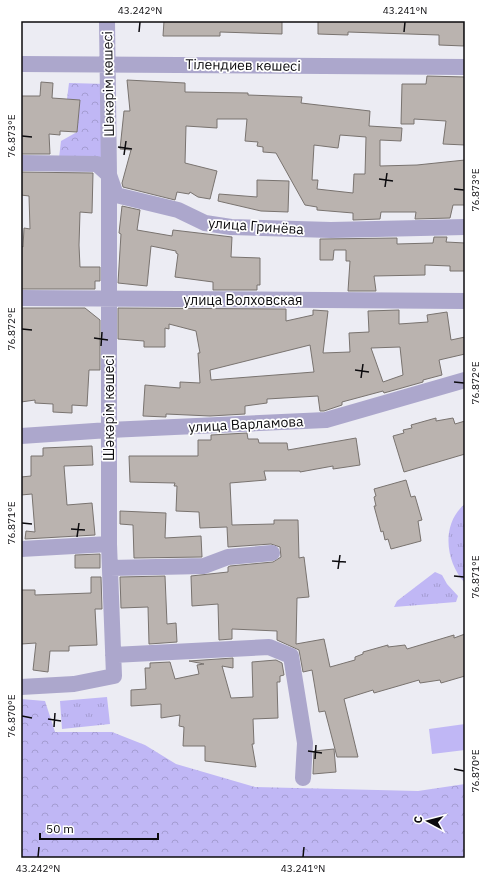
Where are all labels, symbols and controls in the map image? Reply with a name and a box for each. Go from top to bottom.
text: 43.242°N [118,4,162,17]
text: 43.241°N [383,4,427,17]
street label: Шәкәрім көшесі [98,31,118,137]
street label: Тілендиев көшесі [185,55,301,75]
text: 76.873°E [5,114,18,158]
text: 76.873°E [469,168,482,212]
street label: улица Гринёва [208,214,305,238]
street label: улица Волховская [183,291,303,309]
text: 76.872°E [5,307,18,351]
street label: Шәкәрім көшесі [100,355,118,461]
text: 76.872°E [469,361,482,405]
street label: улица Варламова [188,412,304,436]
text: 76.871°E [5,501,18,545]
text: 76.871°E [469,555,482,599]
text: 76.870°E [5,694,18,738]
text: 76.870°E [469,749,482,793]
north arrow [408,801,448,841]
scale bar [40,815,158,841]
text: С [411,815,425,824]
text: 50 m [46,821,74,836]
text: 43.242°N [16,862,60,875]
text: 43.241°N [281,862,325,875]

